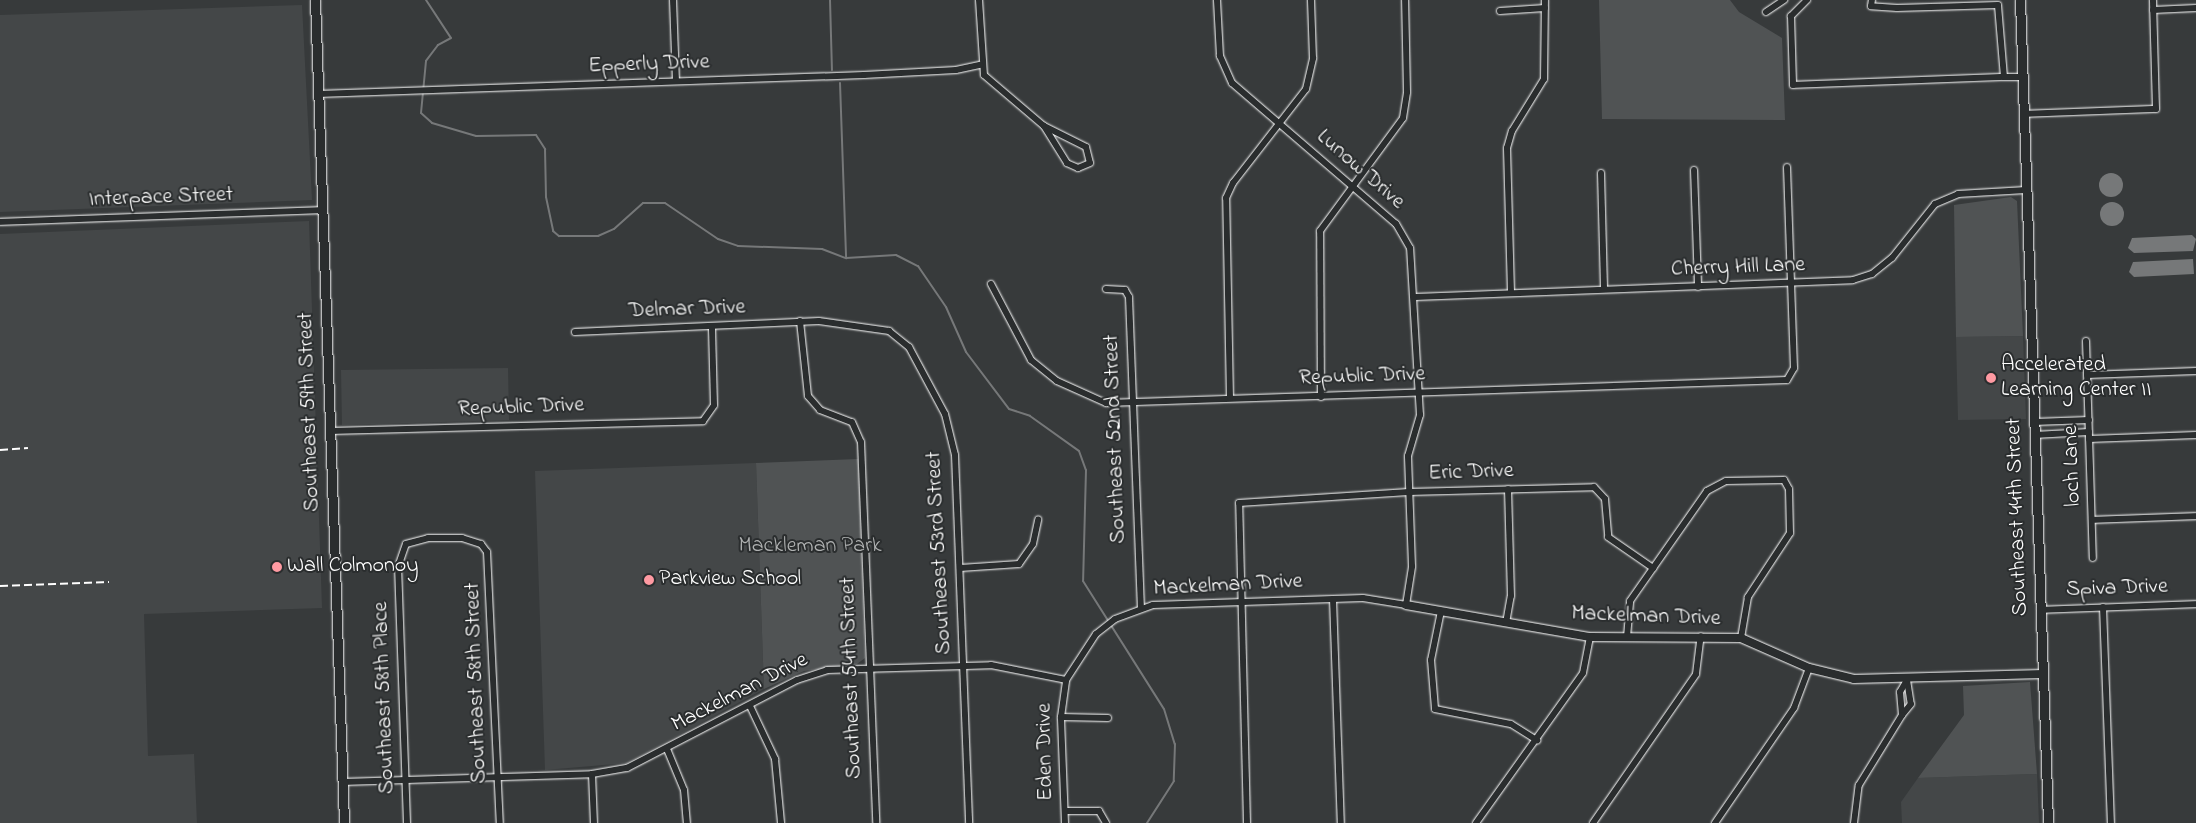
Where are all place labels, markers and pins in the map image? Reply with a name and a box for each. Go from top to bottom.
place label: Accelerated Learning Center II [2001,352,2151,404]
marker: Accelerated Learning Center II [1985,372,1997,384]
place label: Wall Colmonoy [287,554,418,580]
marker: Wall Colmonoy [271,561,283,573]
place label: Parkview School [659,567,801,593]
marker: Parkview School [643,574,655,586]

